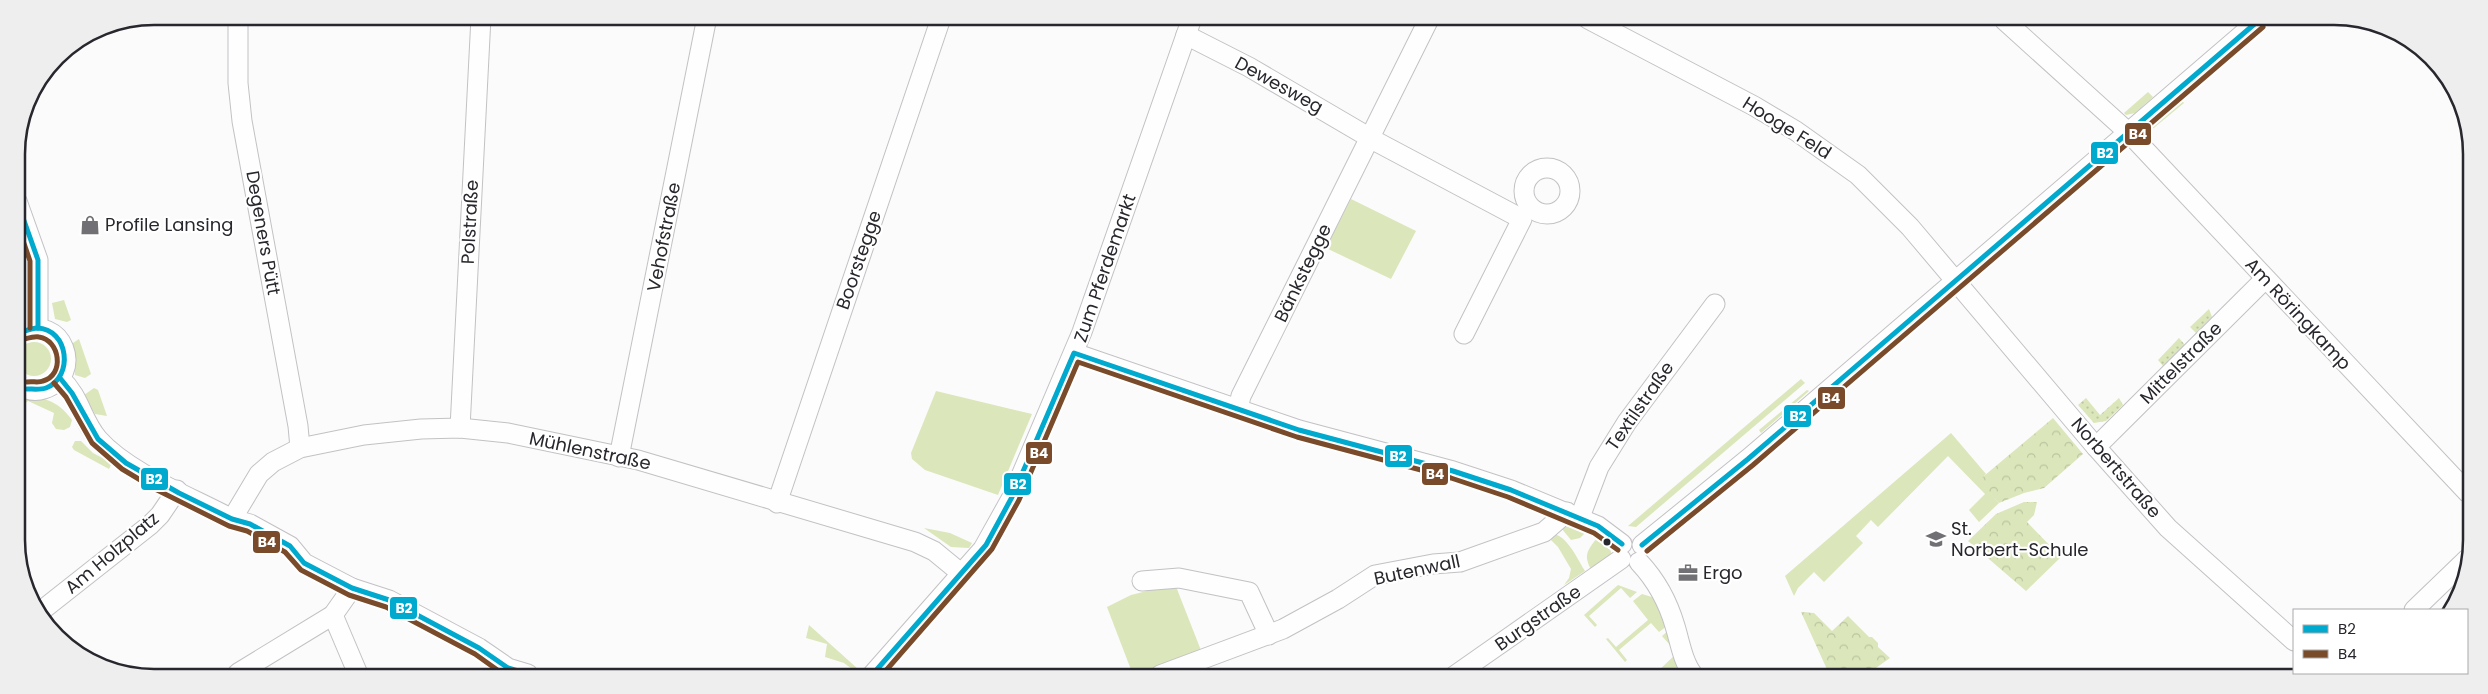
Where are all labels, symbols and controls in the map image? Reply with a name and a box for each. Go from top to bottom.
street label: Dewesweg [1231,50,1328,119]
street label: Hooge Feld [1738,90,1836,165]
line badge: B4 [2124,122,2152,146]
text: B4 [2129,124,2147,144]
line badge: B2 [2090,141,2119,165]
text: B2 [2096,143,2114,163]
street label: Degeners Pütt [240,169,287,297]
street label: Polstraße [455,179,484,265]
street label: Vehofstraße [641,180,686,294]
street label: Zum Pferdemarkt [1067,190,1142,345]
street label: Boorstegge [830,207,887,313]
place label: Profile Lansing [105,212,233,237]
shop icon: Profile Lansing [79,214,101,236]
street label: Bänkstegge [1268,219,1337,326]
street label: Am Röringkamp [2240,252,2357,375]
street label: Mittelstraße [2134,316,2227,409]
street label: Textilstraße [1600,356,1679,455]
line badge: B4 [1817,386,1846,410]
text: B4 [1822,388,1840,408]
line badge: B2 [1783,404,1812,428]
text: B2 [1789,406,1807,426]
street label: Norbertstraße [2066,412,2167,523]
street label: Mühlenstraße [527,425,653,476]
line badge: B4 [1025,441,1053,465]
text: B4 [1030,443,1048,463]
line badge: B2 [1384,444,1413,468]
text: B2 [1389,446,1407,466]
line badge: B4 [1421,462,1449,486]
text: B4 [1426,464,1444,484]
line badge: B2 [140,467,169,491]
text: B2 [145,469,163,489]
line badge: B2 [1003,472,1032,496]
text: B2 [1009,474,1027,494]
street label: Am Holzplatz [59,506,164,599]
place label: St. Norbert-Schule [1951,516,2089,562]
school or university icon: St. Norbert-Schule [1925,528,1947,550]
line badge: B4 [252,530,281,554]
text: B4 [258,532,276,552]
unlabelled marker [1602,537,1612,547]
street label: Butenwall [1371,548,1462,591]
place label: Ergo [1703,560,1743,585]
office icon: Ergo [1677,562,1699,584]
street label: Burgstraße [1490,579,1586,656]
line badge: B2 [389,596,418,620]
text: B2 [395,598,413,618]
legend [2293,609,2468,674]
text: B2 [2338,618,2356,639]
text: B4 [2338,643,2357,664]

